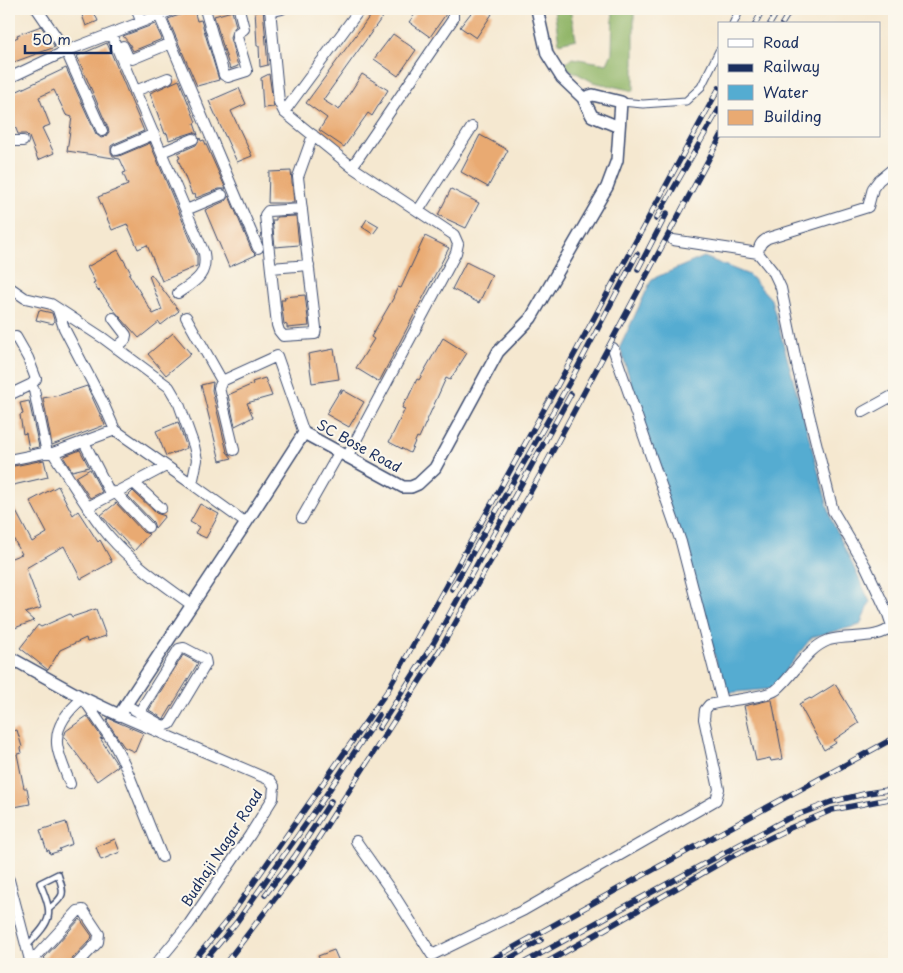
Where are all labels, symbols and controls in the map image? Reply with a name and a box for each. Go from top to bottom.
scale bar [25,22,111,54]
legend [718,22,880,138]
text: 50 m [32,27,71,50]
text: Road [763,30,799,53]
text: Railway [763,54,820,77]
text: Water [763,80,808,103]
text: Building [763,104,822,127]
street label: SC Bose Road [313,414,405,477]
street label: Budhaji Nagar Road [176,785,267,910]

